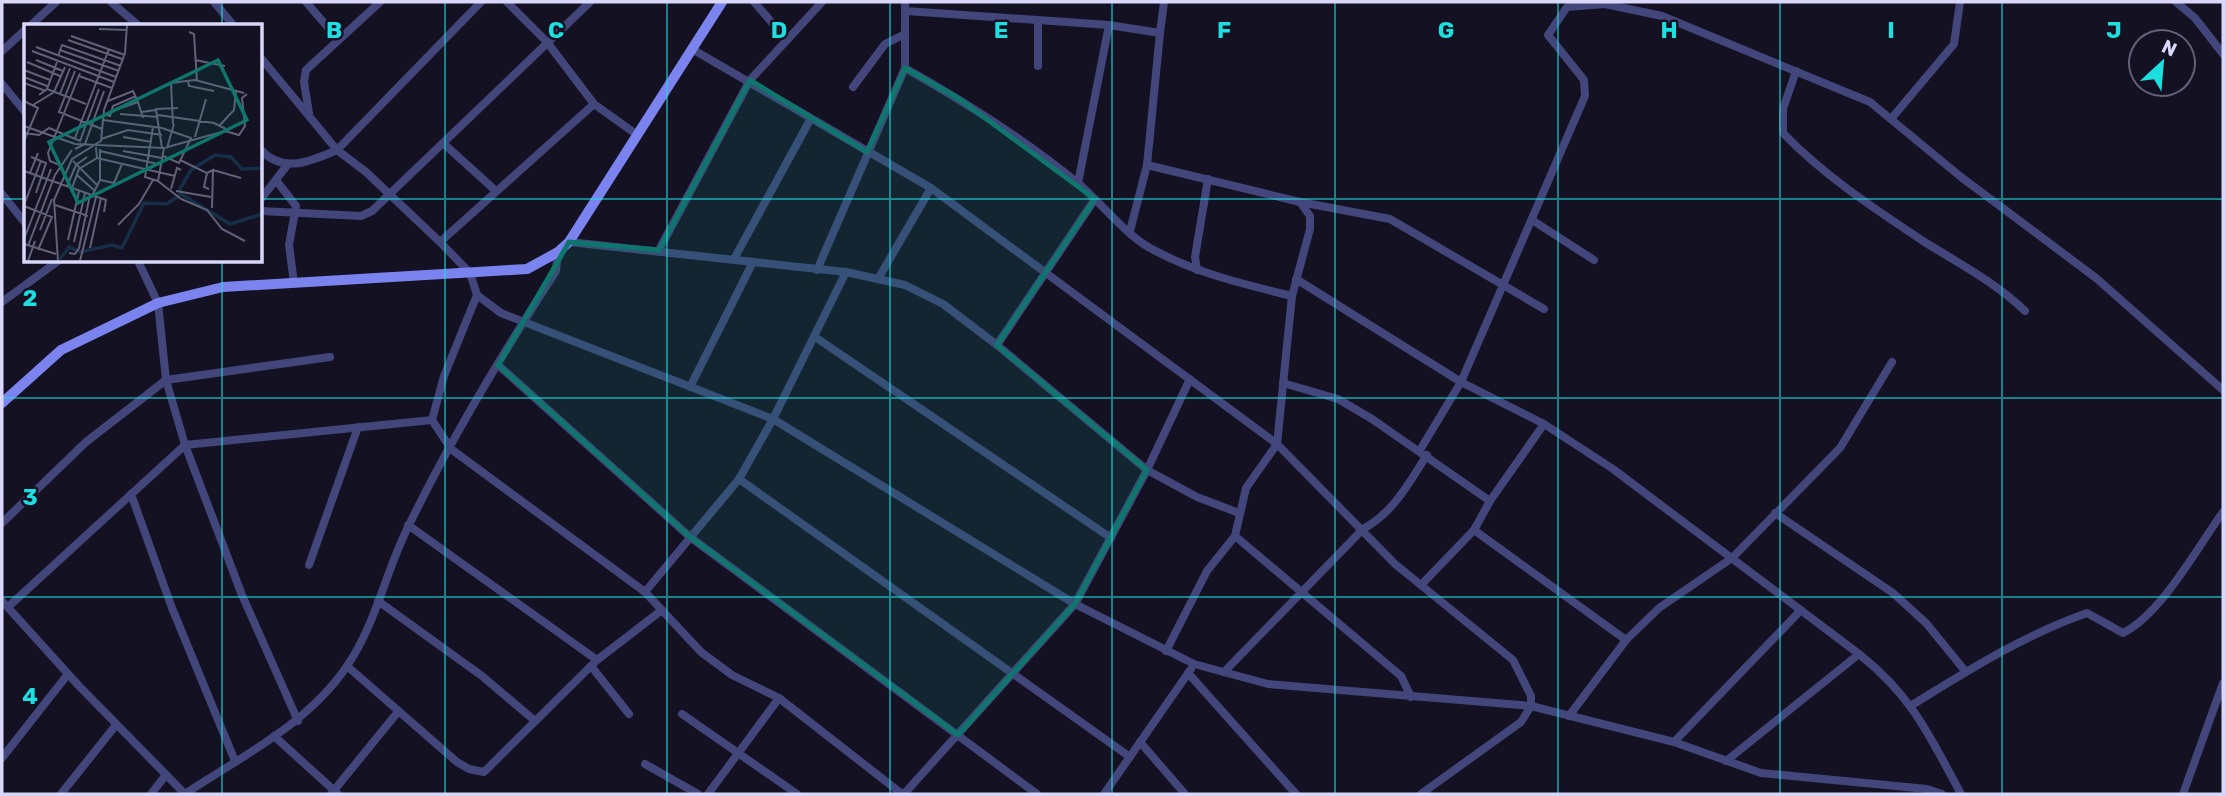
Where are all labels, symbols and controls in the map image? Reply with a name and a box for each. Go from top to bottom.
text: B [326,16,342,44]
text: C [548,16,564,44]
text: D [771,16,787,44]
text: E [994,16,1008,44]
text: F [1217,16,1231,44]
text: G [1438,16,1454,44]
text: H [1660,16,1678,44]
text: I [1887,16,1895,44]
text: J [2106,16,2122,44]
inset map [24,24,262,262]
north arrow [2127,28,2197,98]
text: N [2158,35,2180,62]
text: 2 [23,284,37,312]
text: 3 [22,483,38,511]
text: 4 [22,682,38,710]

